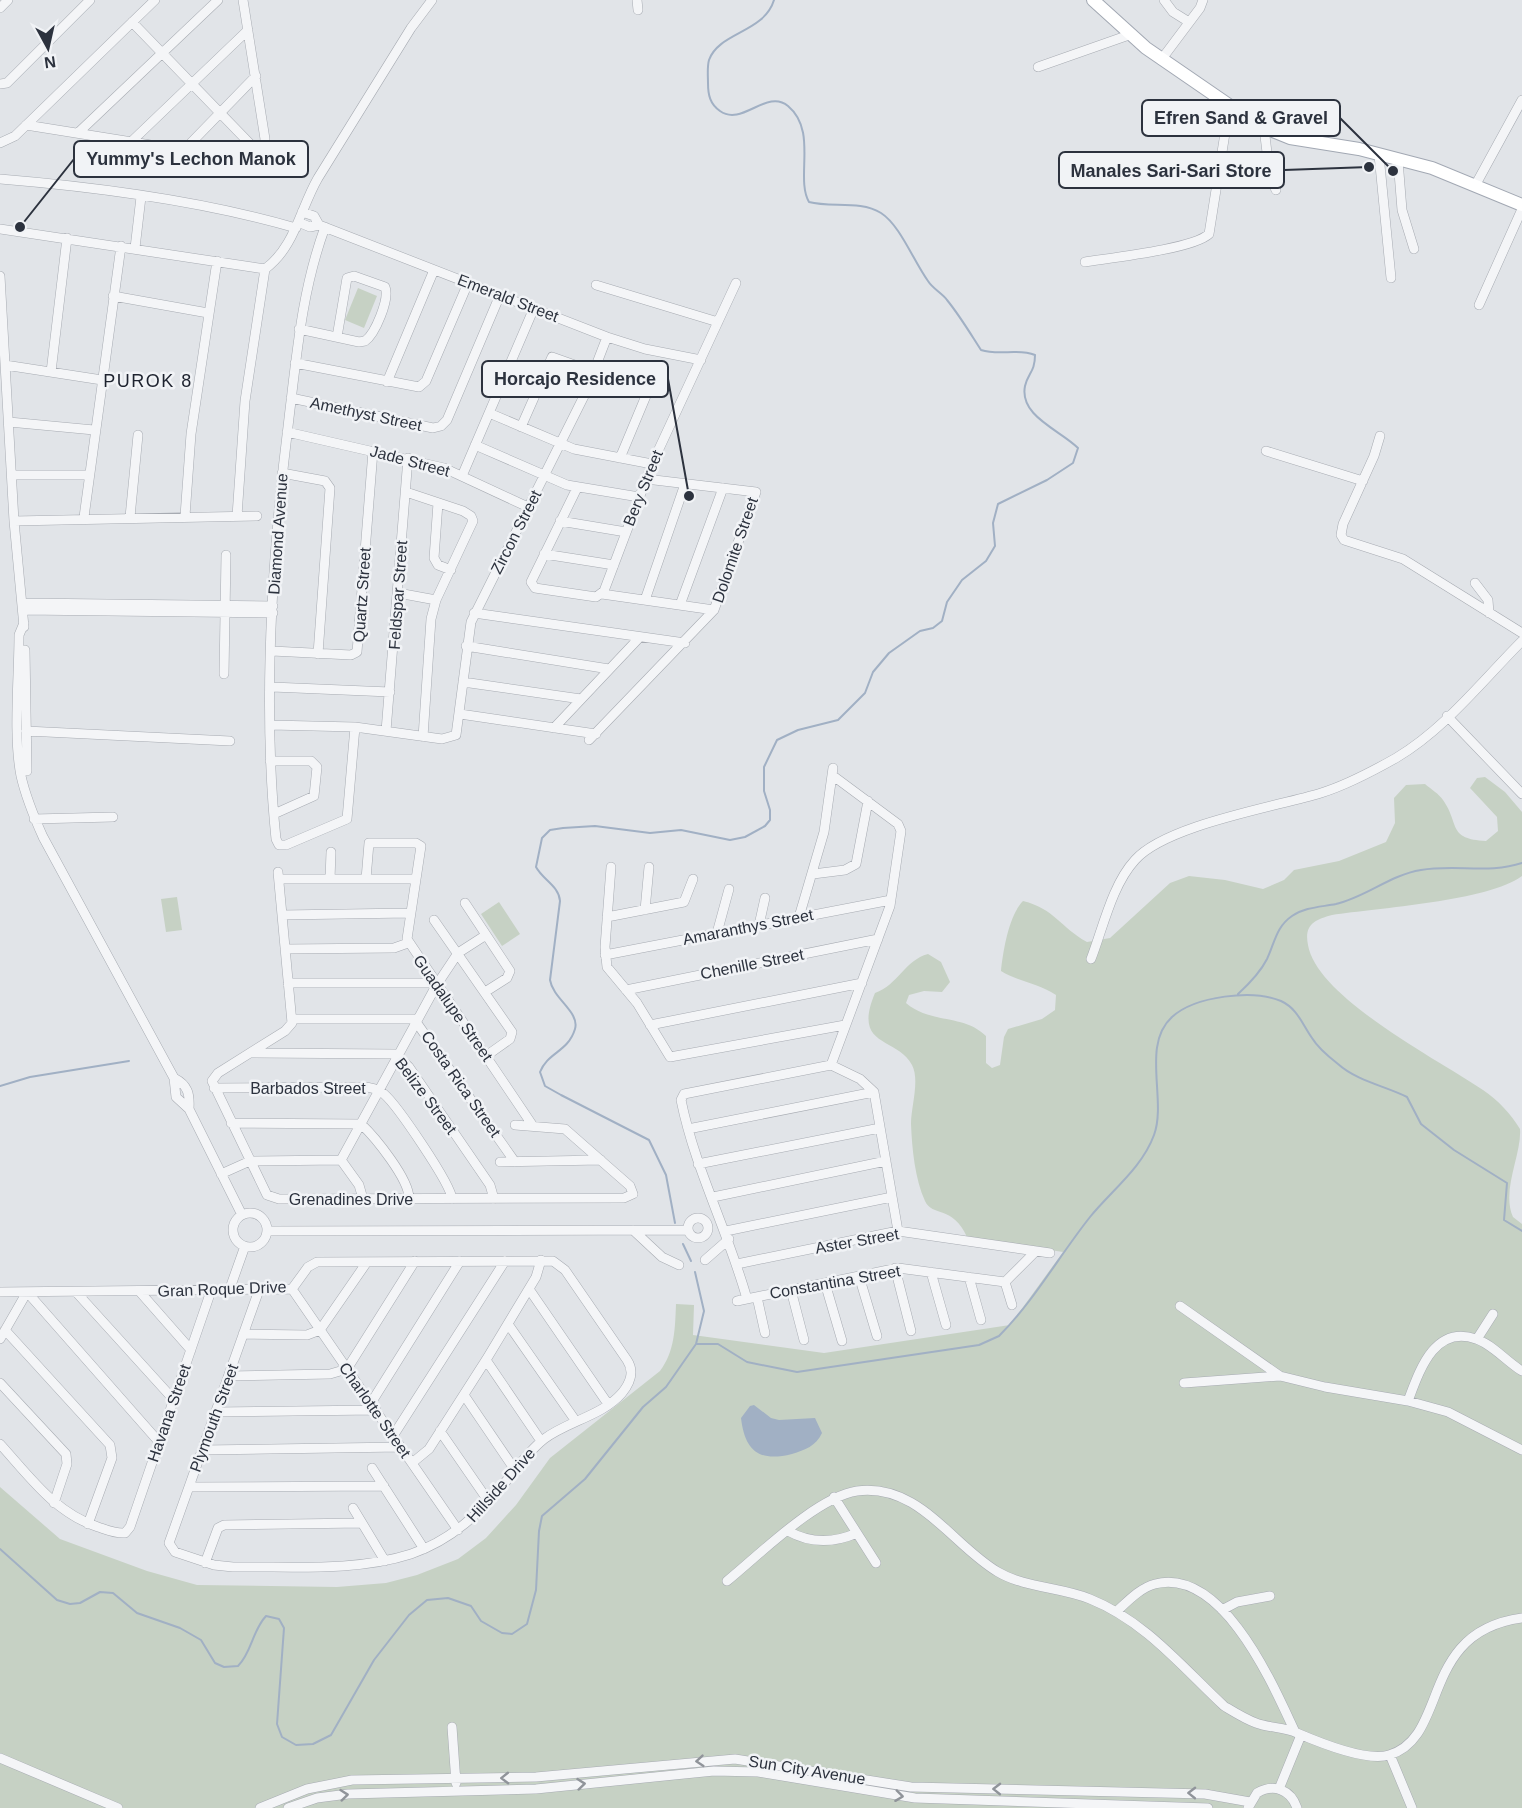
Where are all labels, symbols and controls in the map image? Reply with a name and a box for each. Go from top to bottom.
north arrow [18,18,78,78]
text: N [43,53,57,72]
callout: Efren Sand & Gravel [1142,100,1340,136]
text: Efren Sand & Gravel [1154,108,1328,128]
callout: Yummy's Lechon Manok [74,141,308,177]
text: Yummy's Lechon Manok [86,149,297,169]
callout: Manales Sari-Sari Store [1059,152,1284,188]
text: Manales Sari-Sari Store [1070,161,1272,181]
street label: Emerald Street [455,271,561,325]
callout: Horcajo Residence [482,361,668,397]
text: Horcajo Residence [494,369,656,389]
district label: PUROK 8 [103,371,193,391]
street label: Amethyst Street [309,394,424,434]
street label: Jade Street [368,442,452,480]
street label: Bery Street [620,447,666,528]
street label: Diamond Avenue [265,473,291,595]
street label: Zircon Street [488,487,545,577]
street label: Dolomite Street [709,495,761,605]
street label: Feldspar Street [386,539,410,650]
street label: Quartz Street [350,546,374,643]
street label: Amaranthys Street [681,906,815,948]
street label: Chenille Street [699,946,806,982]
street label: Guadalupe Street [410,952,496,1065]
street label: Costa Rica Street [418,1028,504,1141]
street label: Belize Street [392,1055,460,1138]
street label: Barbados Street [250,1080,366,1097]
street label: Grenadines Drive [289,1191,413,1208]
street label: Aster Street [814,1225,901,1257]
street label: Constantina Street [768,1262,902,1302]
street label: Gran Roque Drive [157,1278,287,1300]
street label: Charlotte Street [336,1359,414,1461]
street label: Havana Street [144,1361,194,1464]
street label: Plymouth Street [187,1361,242,1474]
street label: Hillside Drive [463,1445,539,1525]
street label: Sun City Avenue [747,1752,867,1788]
one-way arrow [695,1754,704,1767]
one-way arrow [501,1771,510,1784]
one-way arrow [576,1778,586,1791]
one-way arrow [993,1782,1002,1795]
one-way arrow [1188,1787,1197,1800]
one-way arrow [340,1789,349,1802]
one-way arrow [895,1789,904,1802]

